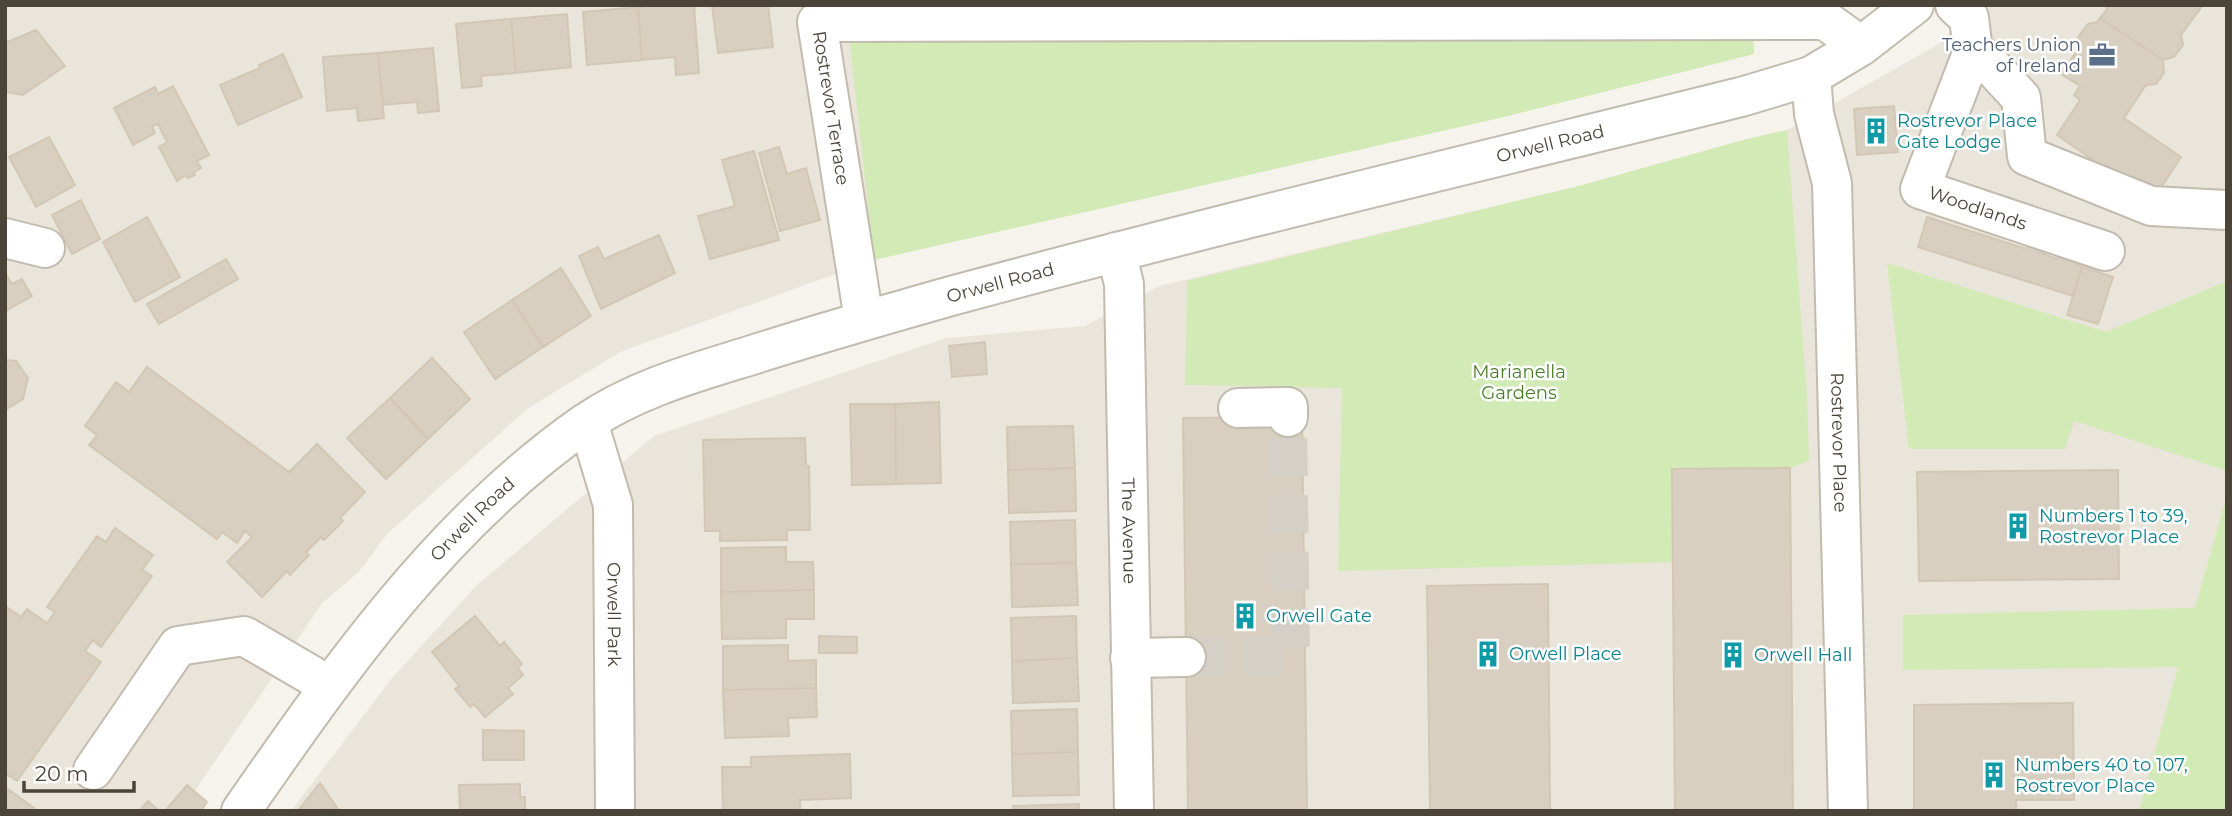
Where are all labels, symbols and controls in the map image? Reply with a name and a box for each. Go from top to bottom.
street label: Rostrevor Terrace [808,29,854,187]
place label: Teachers Union of Ireland [1942,34,2081,77]
office icon: Teachers Union of Ireland [2087,40,2117,70]
place label: Rostrevor Place Gate Lodge [1897,110,2037,153]
building icon: Rostrevor Place Gate Lodge [1861,116,1891,146]
street label: Orwell Road [1494,120,1607,168]
street label: Woodlands [1926,182,2030,235]
street label: Orwell Road [944,258,1057,308]
park label: Marianella Gardens [1472,361,1566,404]
street label: Rostrevor Place [1826,372,1851,513]
street label: Orwell Road [425,473,519,566]
street label: The Avenue [1117,478,1141,584]
place label: Numbers 1 to 39, Rostrevor Place [2039,505,2188,548]
building icon: Numbers 1 to 39, Rostrevor Place [2003,511,2033,541]
street label: Orwell Park [602,562,625,667]
building icon: Orwell Gate [1230,601,1260,631]
place label: Orwell Gate [1266,605,1372,627]
building icon: Orwell Place [1473,639,1503,669]
building icon: Orwell Hall [1718,640,1748,670]
place label: Orwell Place [1509,643,1622,665]
place label: Orwell Hall [1754,644,1852,666]
scale bar [24,750,135,794]
place label: Numbers 40 to 107, Rostrevor Place [2015,754,2188,797]
building icon: Numbers 40 to 107, Rostrevor Place [1979,760,2009,790]
text: 20 m [35,761,89,786]

